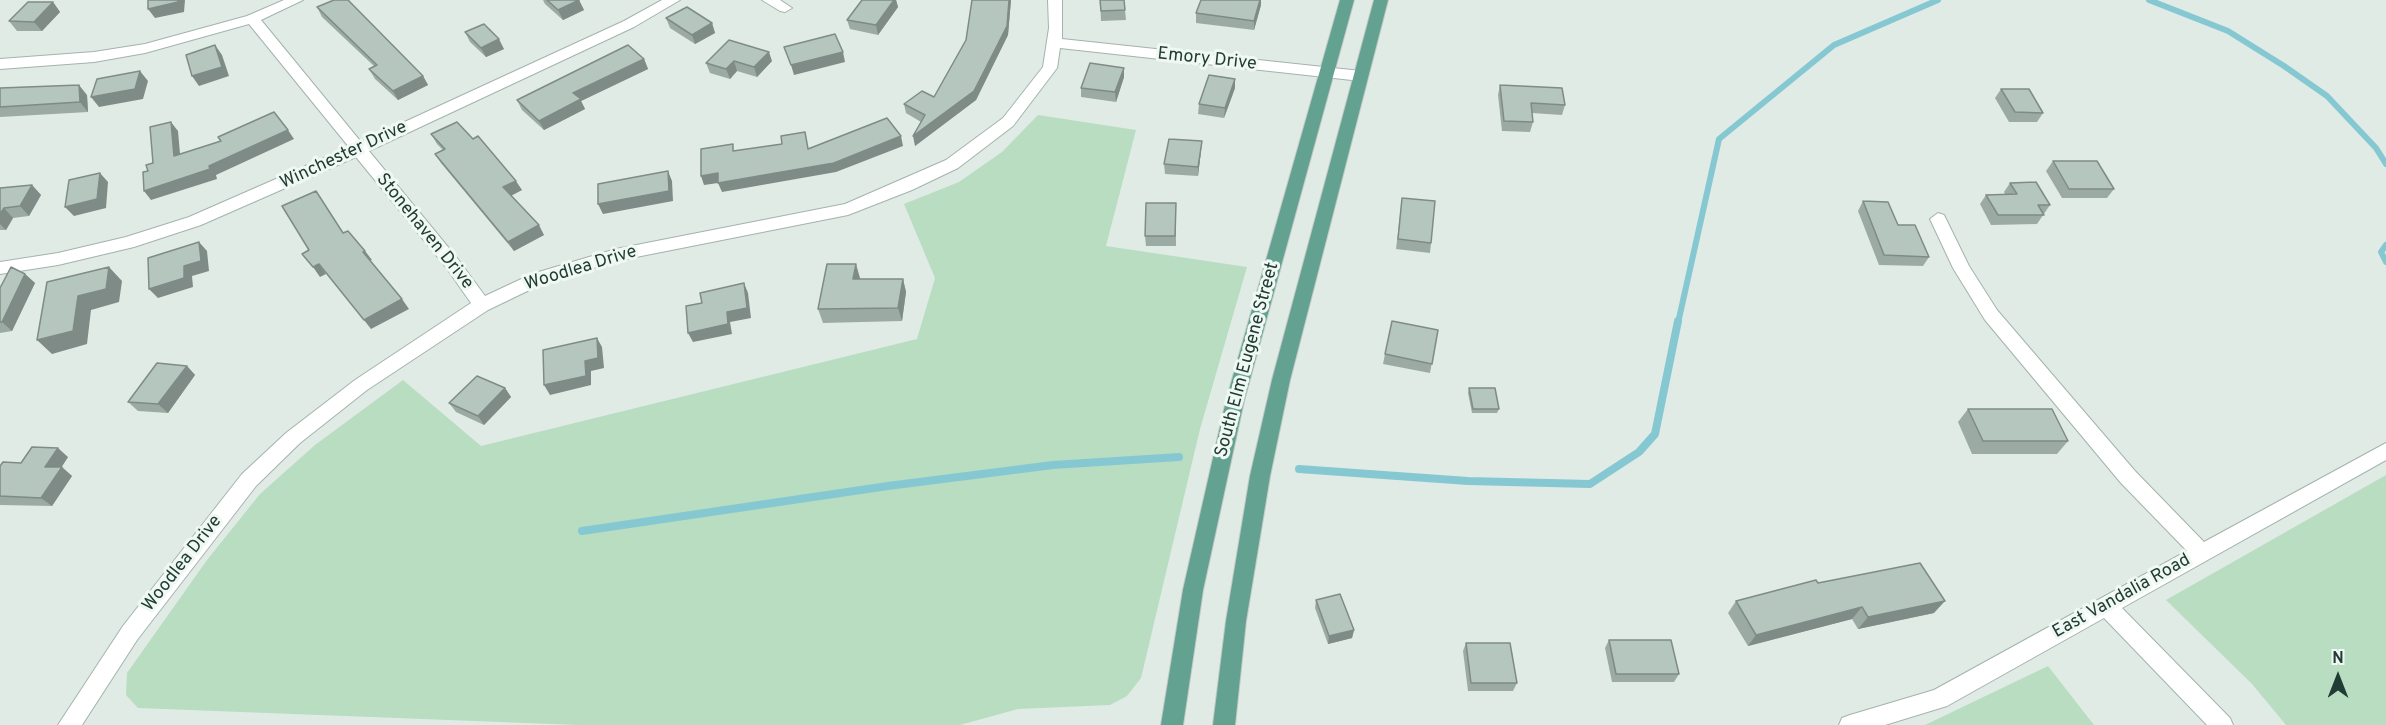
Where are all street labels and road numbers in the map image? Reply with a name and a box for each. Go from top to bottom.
street label: Emory Drive [1156,44,1258,76]
street label: Winchester Drive [277,117,411,195]
street label: Stonehaven Drive [371,170,477,294]
street label: Woodlea Drive [522,242,640,296]
street label: South Elm Eugene Street [1212,260,1284,460]
street label: Woodlea Drive [139,512,227,616]
street label: East Vandalia Road [2049,550,2195,644]

